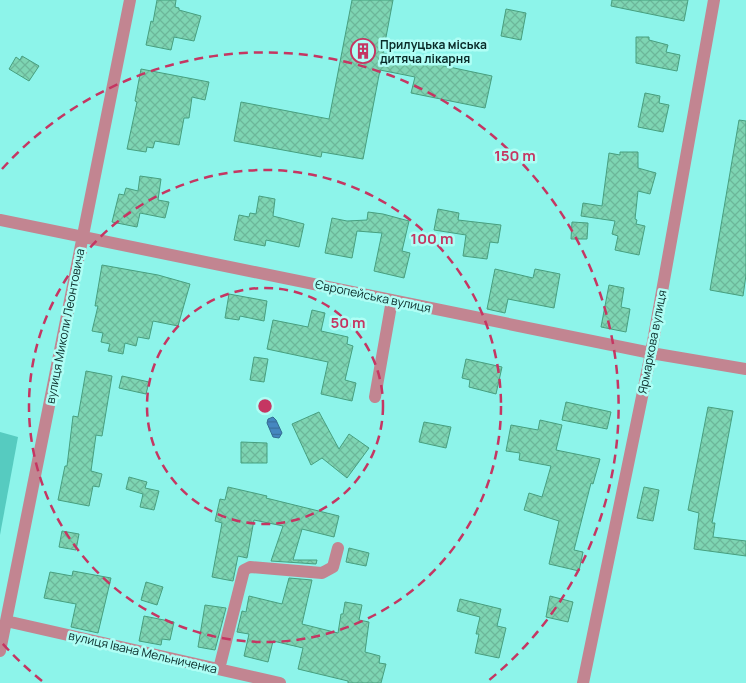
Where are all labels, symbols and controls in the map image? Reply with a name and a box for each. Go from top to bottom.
place label: Прилуцька міська дитяча лікарня [380,36,487,67]
building icon: Прилуцька міська дитяча лікарня [350,38,376,64]
text: 150 m [494,145,536,166]
text: 100 m [411,228,453,249]
street label: вулиця Миколи Леонтовича [42,247,88,405]
street label: Європейська вулиця [313,275,433,317]
street label: Ярмаркова вулиця [634,289,670,395]
text: 50 m [330,312,366,333]
centre of rings [256,397,274,415]
street label: вулиця Івана Мельниченка [67,627,219,677]

